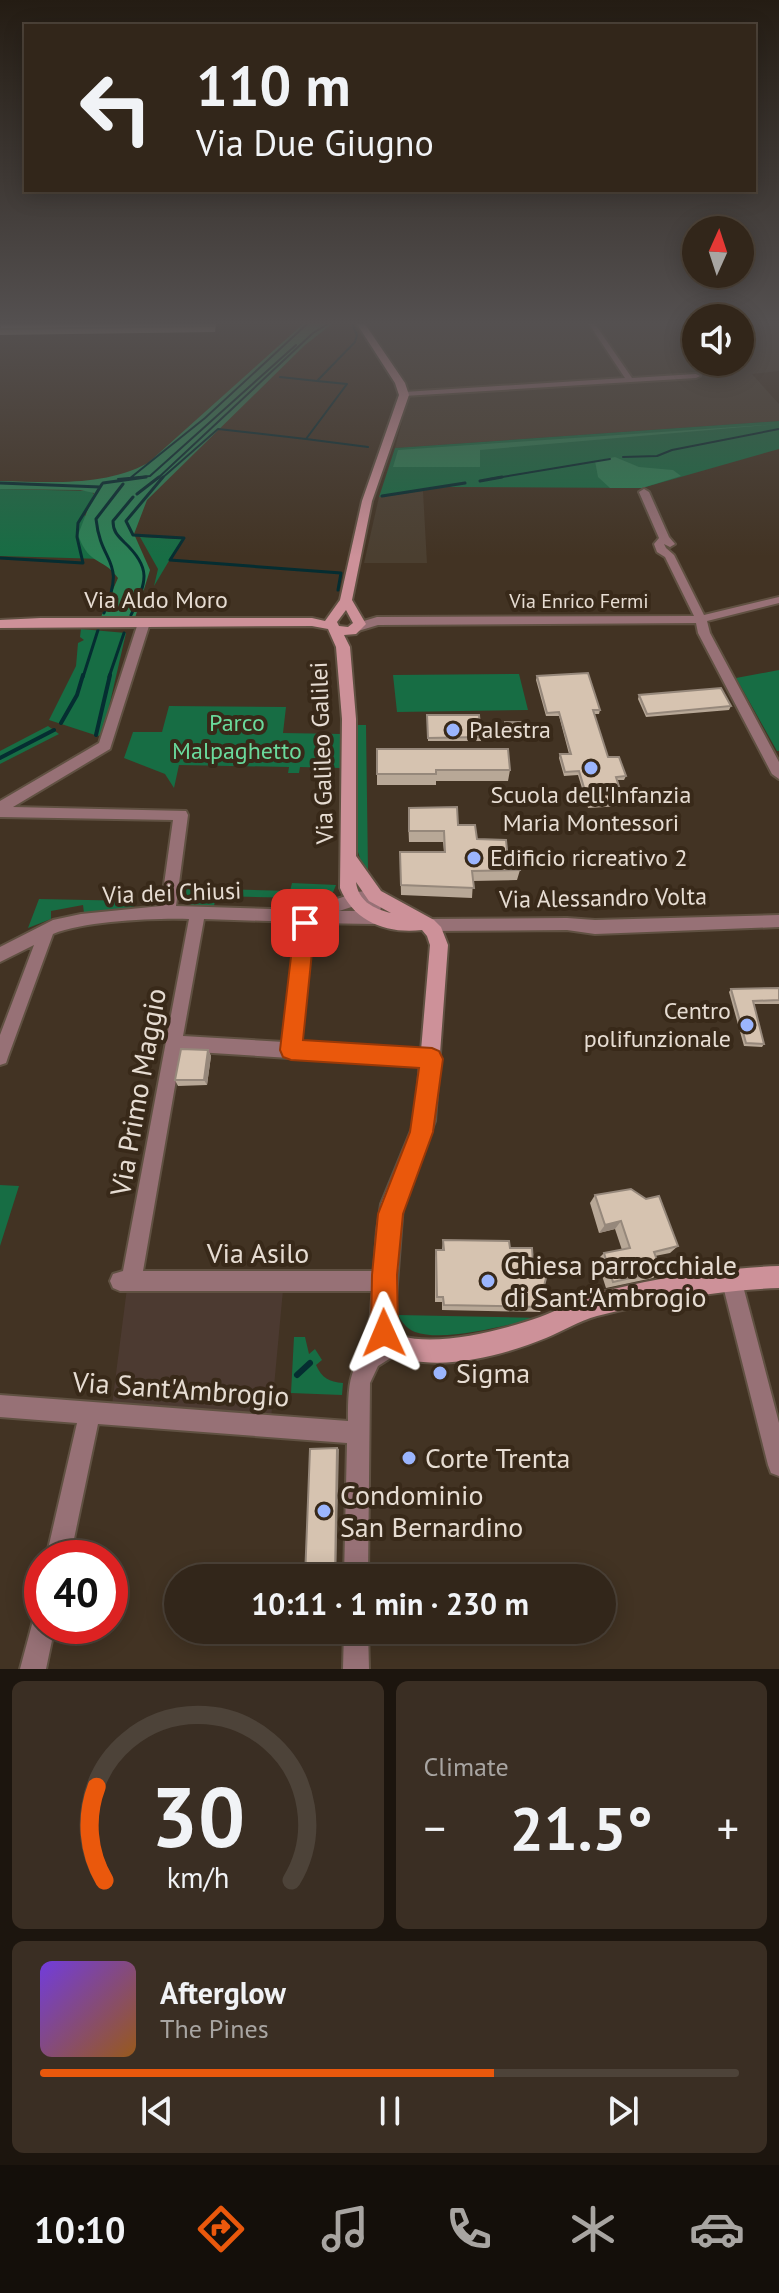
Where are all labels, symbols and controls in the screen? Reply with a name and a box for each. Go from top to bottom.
text: 110 m [196,49,351,121]
icon: left [64,56,168,160]
text: Via Due Giugno [196,119,434,166]
north arrow [682,216,754,288]
map controls [682,216,754,376]
button: sound [682,304,754,376]
street label: Via Aldo Moro [83,584,228,615]
street label: Via Enrico Fermi [508,588,649,614]
street label: Via Galileo Galilei [303,661,340,846]
park label: Parco Malpaghetto [172,707,302,766]
place label: Palestra [469,714,551,745]
marker: Palestra [444,721,462,739]
marker: Scuola dell'Infanzia Maria Montessori [582,759,600,777]
place label: Scuola dell'Infanzia Maria Montessori [491,779,691,838]
place label: Edificio ricreativo 2 [490,842,688,873]
marker: Edificio ricreativo 2 [465,849,483,867]
street label: Via dei Chiusi [101,875,242,910]
street label: Via Alessandro Volta [498,880,707,915]
pin [271,889,339,957]
icon: arrive [283,901,327,945]
street label: Via Primo Maggio [101,985,174,1200]
place label: Centro polifunzionale [584,995,731,1054]
marker: Centro polifunzionale [738,1016,756,1034]
street label: Via Asilo [206,1234,309,1271]
place label: Chiesa parrocchiale di Sant'Ambrogio [504,1246,737,1315]
marker: Chiesa parrocchiale di Sant'Ambrogio [479,1272,497,1290]
position arrow [342,1291,426,1375]
place label: Sigma [456,1354,530,1391]
street label: Via Sant'Ambrogio [70,1362,291,1415]
marker: Sigma [431,1364,449,1382]
place label: Corte Trenta [425,1439,570,1476]
marker: Corte Trenta [400,1449,418,1467]
place label: Condominio San Bernardino [340,1476,523,1545]
marker: Condominio San Bernardino [315,1502,333,1520]
speed limit sign: 40 [24,1540,128,1644]
text: 10:11 · 1 min · 230 m [251,1584,529,1623]
text: Climate [424,1750,509,1783]
text: 30 [151,1762,245,1870]
text: 21.5° [510,1789,653,1867]
text: − [424,1799,446,1856]
text: + [717,1799,739,1856]
text: km/h [166,1859,229,1896]
text: Afterglow [160,1973,286,2012]
text: The Pines [160,2012,269,2045]
icon: previous [135,2089,179,2133]
icon: pause [368,2089,412,2133]
icon: next [601,2089,645,2133]
icon: directions [193,2201,249,2257]
icon: music [317,2201,373,2257]
icon: phone [441,2201,497,2257]
icon: climate [565,2201,621,2257]
icon: car [689,2201,745,2257]
text: 10:10 [34,2206,125,2253]

